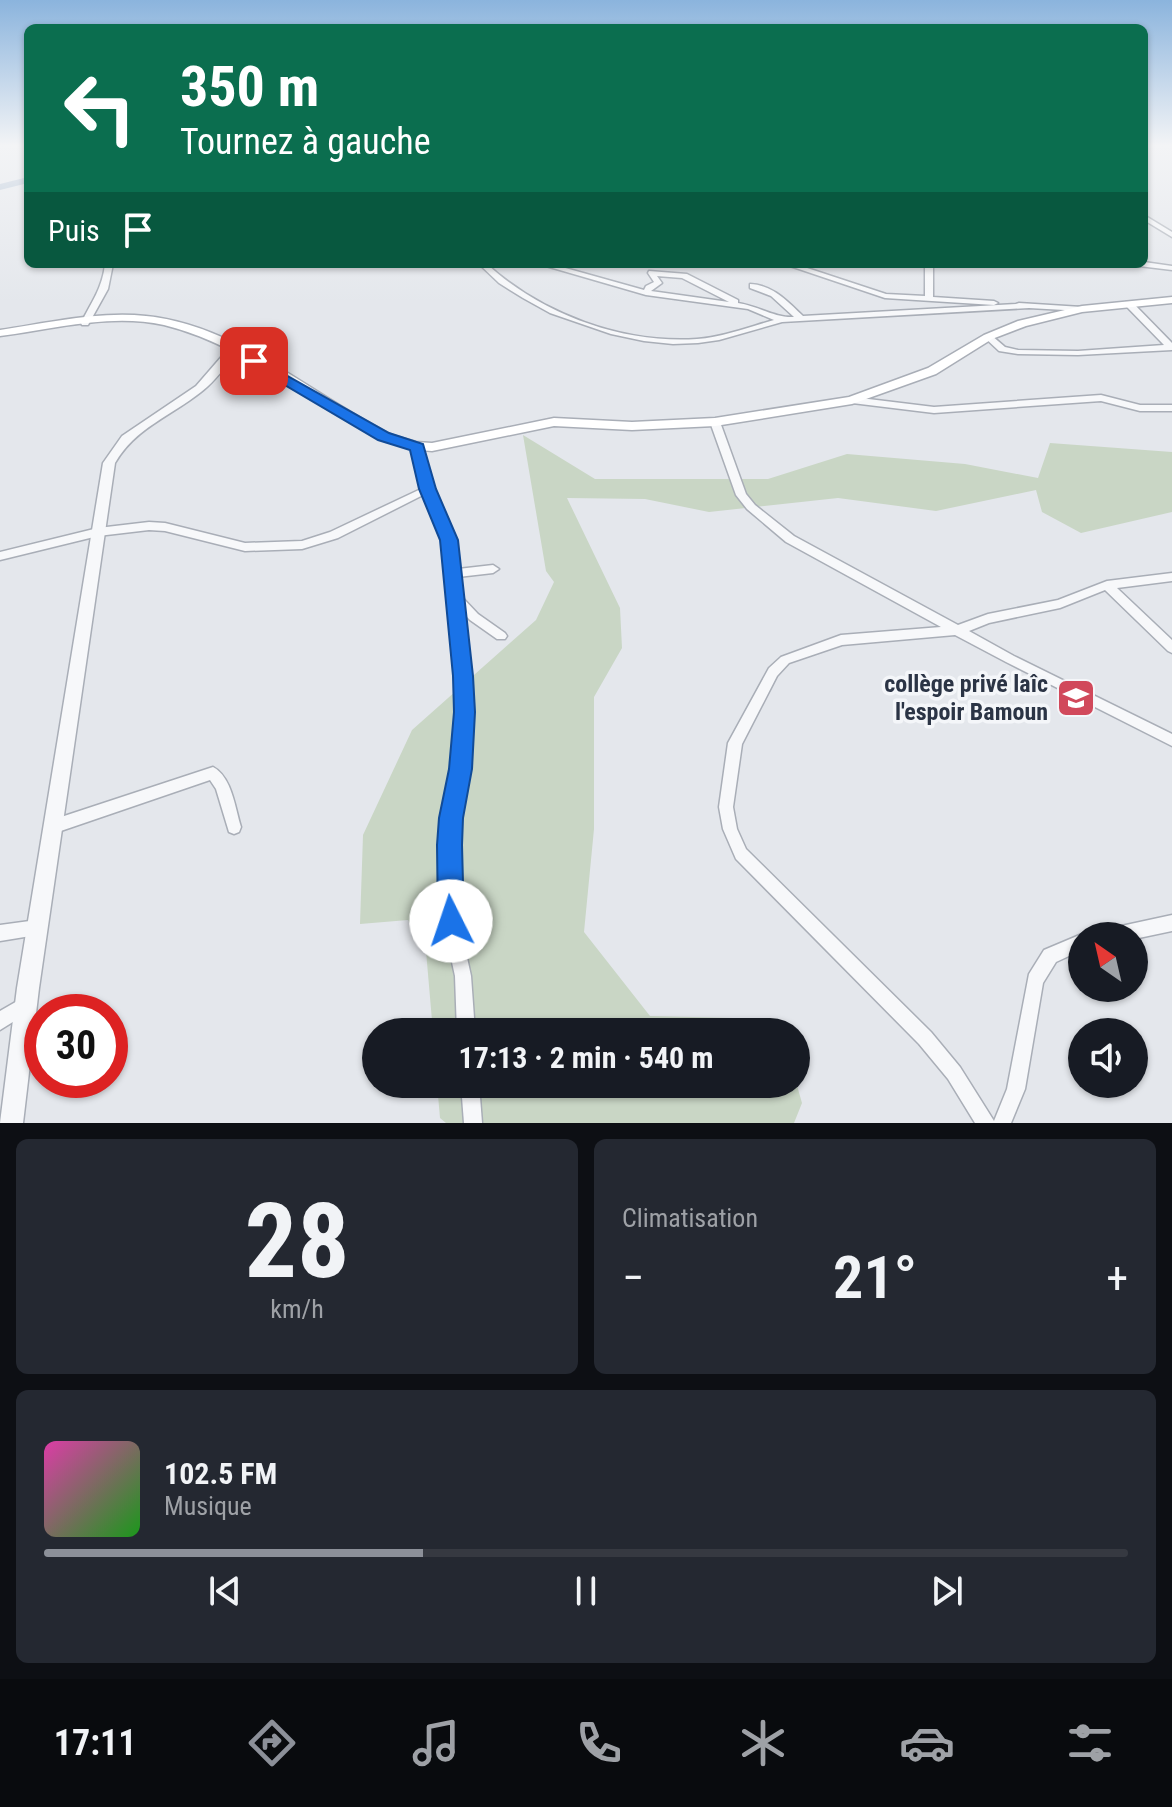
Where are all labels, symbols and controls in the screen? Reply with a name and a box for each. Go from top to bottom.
text: 350 m [180,54,319,120]
icon: left [48,56,152,160]
text: Tournez à gauche [180,121,431,163]
icon: arrive [116,208,160,252]
text: Puis [48,213,100,248]
pin [220,327,288,395]
icon: arrive [232,339,276,383]
place label: collège privé laîc l'espoir Bamoun [884,670,1048,726]
school or university icon: collège privé laîc l'espoir Bamoun [1055,677,1097,719]
position arrow [409,879,493,963]
north arrow [1068,922,1148,1002]
map controls [1068,922,1148,1098]
speed limit sign: 30 [24,994,128,1098]
button: sound [1068,1018,1148,1098]
text: 17:13 · 2 min · 540 m [459,1040,713,1075]
text: 28 [244,1181,350,1302]
text: Climatisation [622,1203,758,1233]
text: 21° [833,1242,917,1313]
text: − [622,1252,644,1304]
text: + [1106,1252,1128,1304]
text: km/h [270,1294,324,1324]
text: 102.5 FM [164,1456,277,1491]
text: Musique [164,1491,252,1521]
icon: previous [203,1569,247,1613]
icon: pause [564,1569,608,1613]
icon: next [925,1569,969,1613]
icon: directions [244,1715,300,1771]
icon: music [408,1715,464,1771]
icon: phone [571,1715,627,1771]
icon: climate [735,1715,791,1771]
icon: car [899,1715,955,1771]
icon: filters [1062,1715,1118,1771]
text: 17:11 [54,1722,136,1764]

